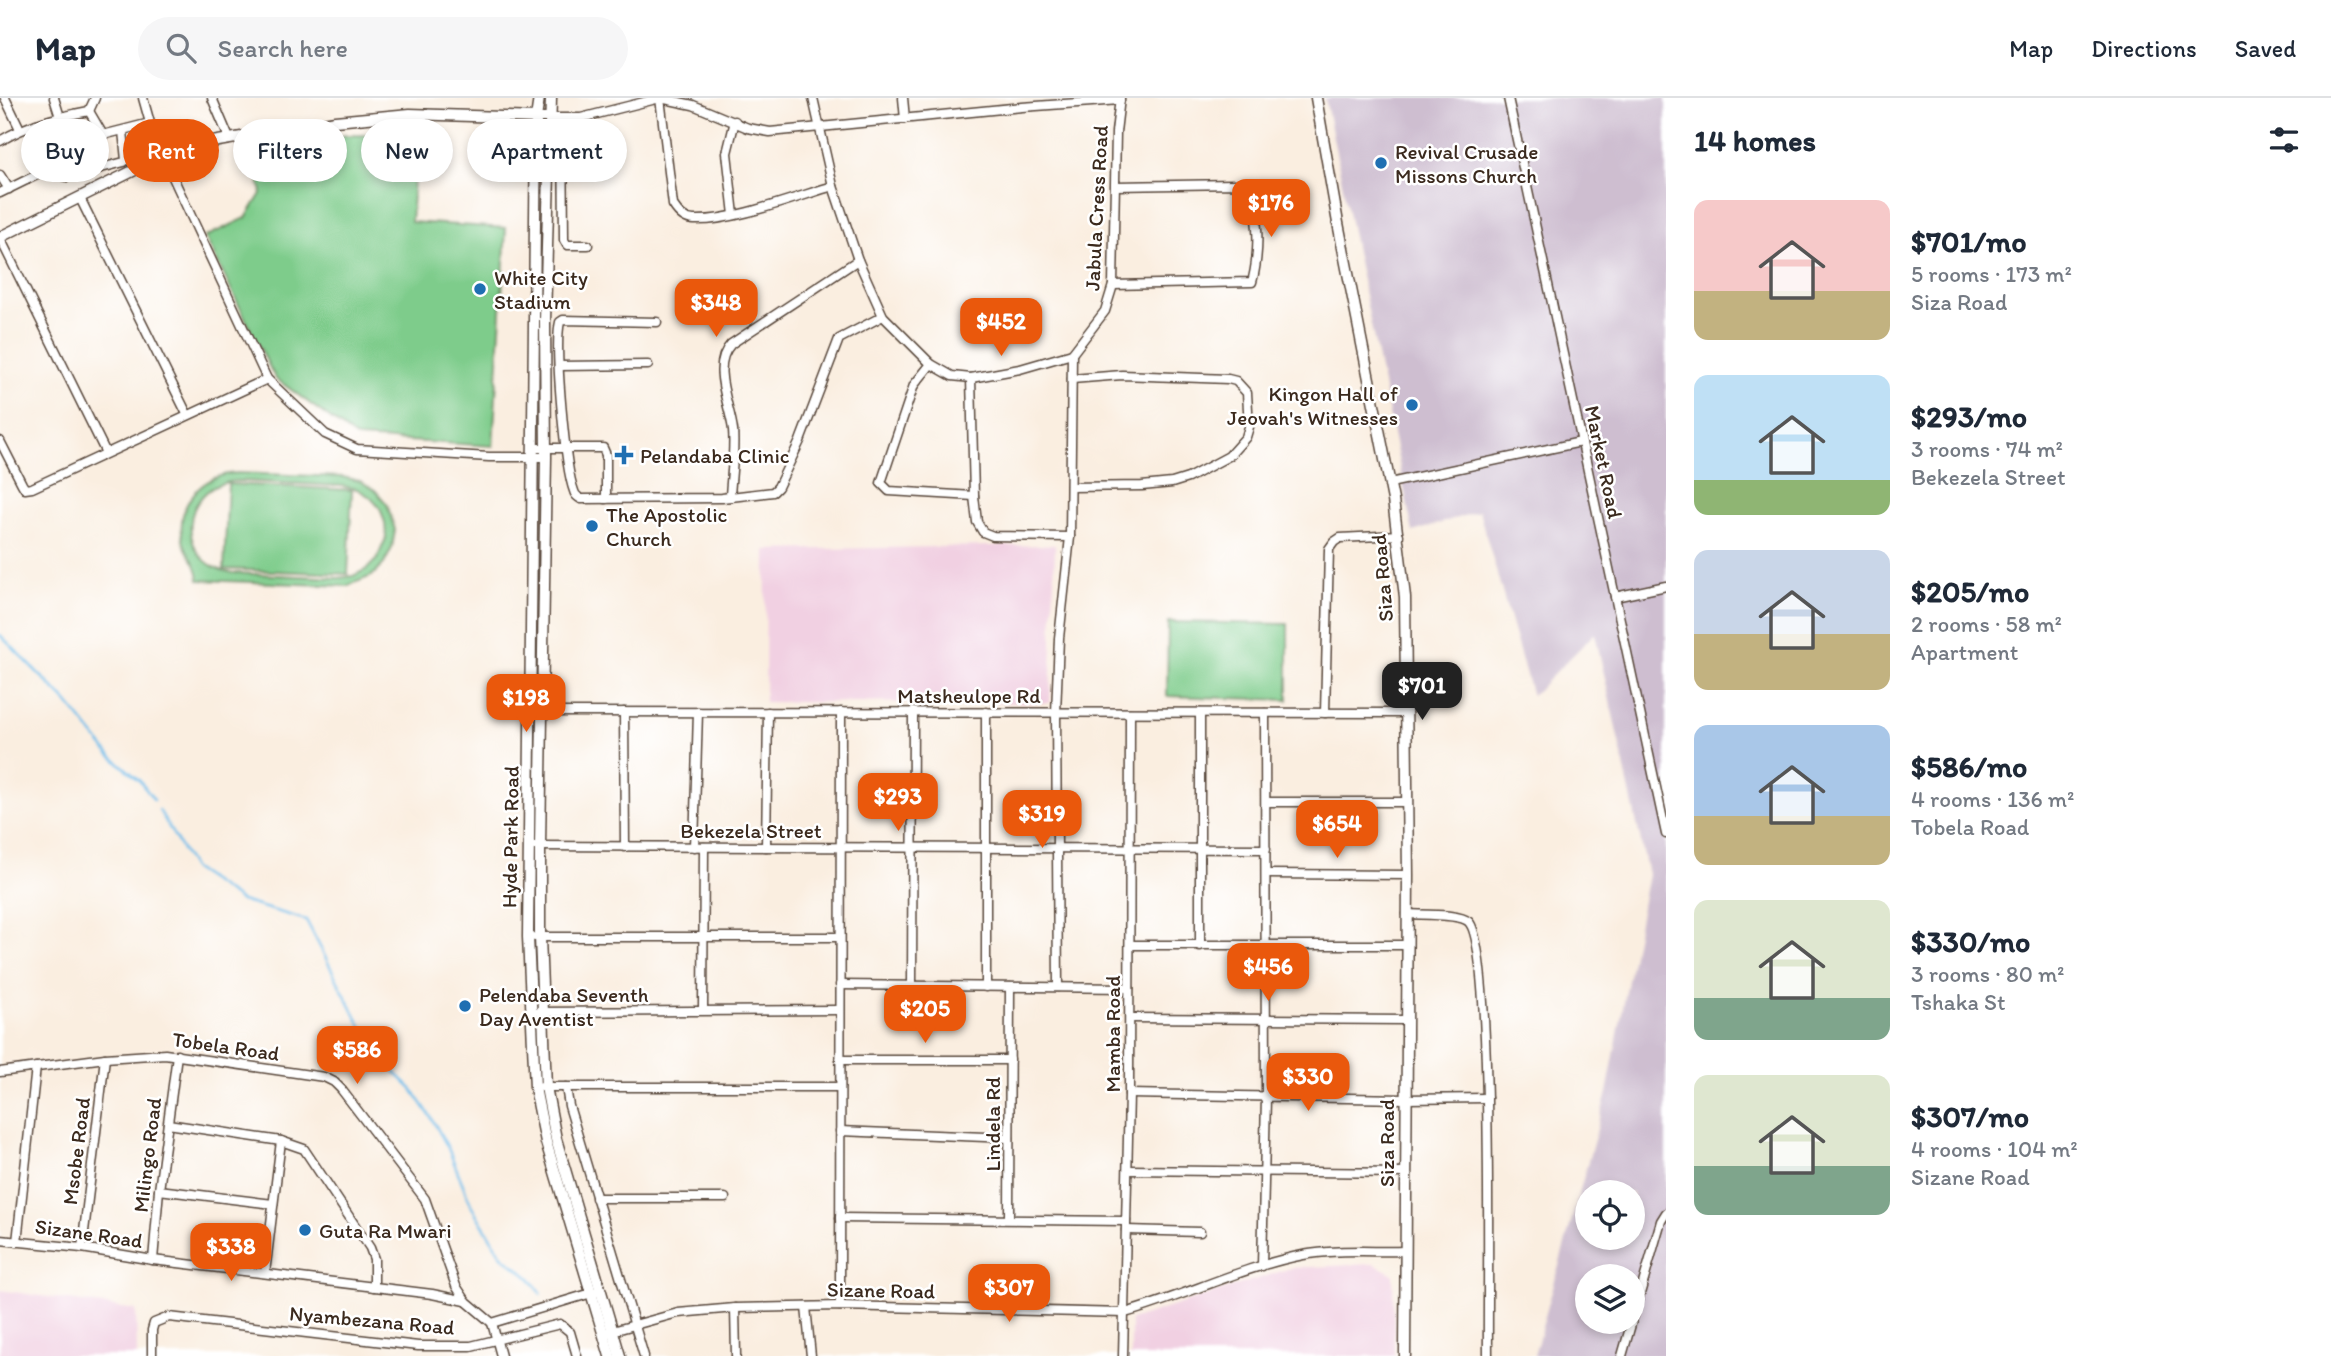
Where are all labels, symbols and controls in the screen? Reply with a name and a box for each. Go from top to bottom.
search box [138,17,628,80]
text: Map [35,29,96,68]
icon: search [162,29,200,67]
text: Search here [218,32,348,64]
text: Map [2009,34,2053,63]
text: Directions [2091,34,2197,63]
text: Saved [2235,34,2296,63]
chip: Buy [21,119,109,182]
chip: Rent [123,119,219,182]
chip: Filters [233,119,347,182]
chip: New [361,119,453,182]
chip: Apartment [467,119,627,182]
icon: filters [2265,121,2303,159]
text: 14 homes [1694,122,1816,159]
street label: Jabula Cress Road [1079,124,1113,292]
place label: Revival Crusade Missons Church [1395,139,1538,188]
marker: Revival Crusade Missons Church [1373,155,1389,171]
pin: $176 [1230,180,1312,239]
text: $176 [1248,188,1294,216]
text: $701/mo [1911,223,2027,260]
icon: home [1750,228,1834,312]
text: 5 rooms · 173 m² [1911,260,2072,288]
place label: White City Stadium [494,265,588,314]
pin: $348 [675,280,757,339]
marker: White City Stadium [472,281,488,297]
text: $348 [691,288,741,316]
text: Siza Road [1911,288,2007,316]
pin: $452 [960,299,1042,358]
text: $452 [976,307,1026,335]
place label: Kingon Hall of Jeovah's Witnesses [1227,381,1398,430]
marker: Kingon Hall of Jeovah's Witnesses [1404,397,1420,413]
text: $293/mo [1911,398,2027,435]
street label: Market Road [1580,403,1628,521]
icon: home [1750,403,1834,487]
text: 3 rooms · 74 m² [1911,435,2063,463]
place label: Pelandaba Clinic [640,443,790,468]
marker: Pelandaba Clinic [614,445,634,465]
text: Bekezela Street [1911,463,2066,491]
place label: The Apostolic Church [606,502,728,551]
marker: The Apostolic Church [584,518,600,534]
street label: Siza Road [1366,533,1398,623]
text: $205/mo [1911,573,2029,610]
icon: home [1750,578,1834,662]
text: 2 rooms · 58 m² [1911,610,2062,638]
text: Apartment [1911,638,2018,666]
pin: $701 [1381,662,1463,722]
text: $701 [1398,671,1446,699]
pin: $198 [485,674,567,734]
text: $198 [503,683,549,711]
street label: Matsheulope Rd [897,683,1041,708]
text: $586/mo [1911,748,2027,785]
icon: home [1750,753,1834,837]
street label: Hyde Park Road [496,766,524,908]
pin: $293 [857,774,939,833]
text: $293 [874,782,922,810]
text: 4 rooms · 136 m² [1911,785,2074,813]
pin: $319 [1001,790,1083,850]
text: $319 [1019,799,1065,827]
pin: $654 [1296,800,1378,860]
text: $654 [1312,809,1362,837]
text: Tobela Road [1911,813,2029,841]
street label: Bekezela Street [680,818,822,843]
text: $330/mo [1911,923,2030,960]
icon: home [1750,928,1834,1012]
pin: $456 [1227,944,1309,1003]
text: $456 [1243,952,1293,980]
text: 3 rooms · 80 m² [1911,960,2065,988]
street label: Mamba Road [1100,975,1125,1093]
place label: Pelendaba Seventh Day Aventist [479,982,649,1031]
pin: $205 [884,986,966,1045]
text: Tshaka St [1911,988,2006,1016]
text: $205 [900,994,950,1022]
marker: Pelendaba Seventh Day Aventist [457,998,473,1014]
street label: Tobela Road [171,1026,282,1066]
pin: $586 [316,1026,398,1086]
text: $586 [333,1035,381,1063]
pin: $330 [1267,1054,1349,1113]
text: $330 [1283,1062,1333,1090]
street label: Lindela Rd [980,1076,1005,1171]
street label: Msobe Road [57,1095,95,1206]
street label: Milingo Road [128,1096,167,1214]
text: $307/mo [1911,1098,2029,1135]
street label: Siza Road [1374,1099,1399,1187]
icon: home [1750,1103,1834,1187]
text: 4 rooms · 104 m² [1911,1135,2078,1163]
text: Sizane Road [1911,1163,2030,1191]
map controls [1575,1180,1645,1334]
button: locate [1575,1180,1645,1250]
street label: Sizane Road [34,1213,145,1253]
place label: Guta Ra Mwari [319,1218,452,1243]
marker: Guta Ra Mwari [297,1222,313,1238]
pin: $338 [190,1224,272,1283]
text: $338 [206,1232,256,1260]
pin: $307 [968,1264,1050,1324]
button: layers [1575,1264,1645,1334]
text: $307 [984,1273,1034,1301]
street label: Sizane Road [827,1277,936,1303]
street label: Nyambezana Road [288,1300,456,1340]

